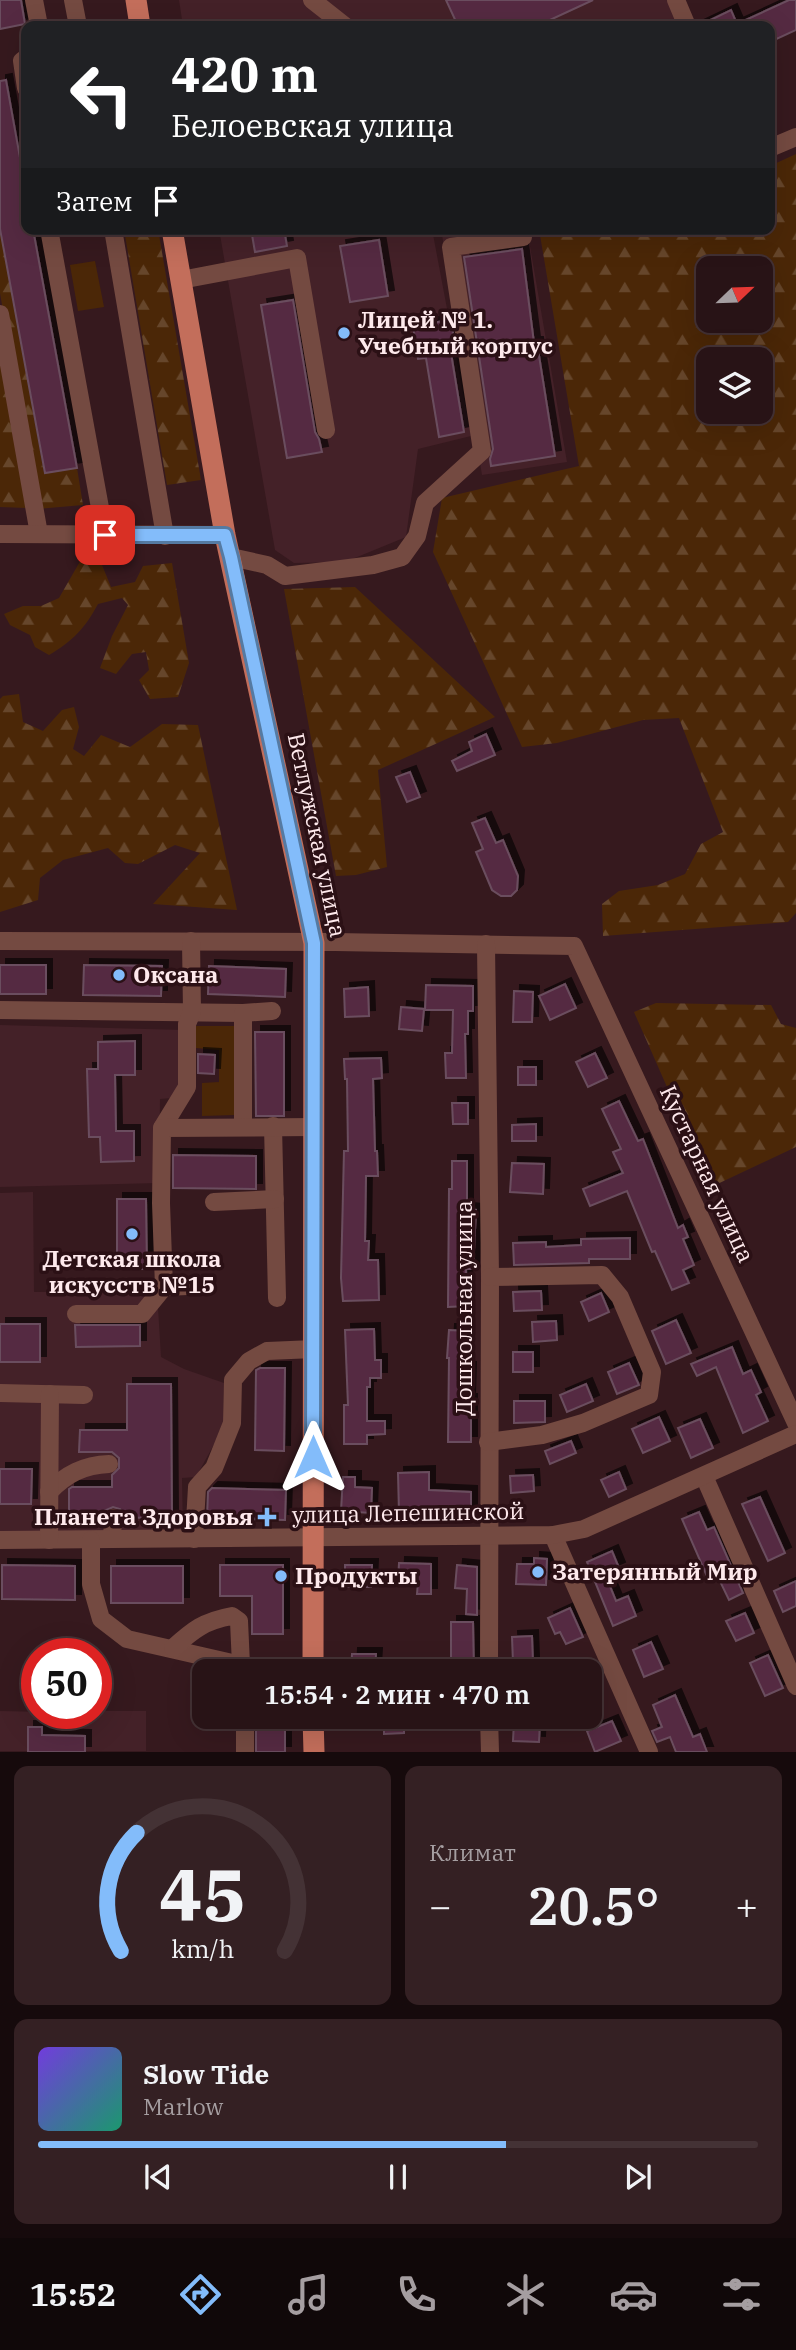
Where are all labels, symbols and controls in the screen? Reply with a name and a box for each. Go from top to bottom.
text: 420 m [171,42,318,105]
icon: left [56,49,147,140]
text: Белоевская улица [171,104,454,146]
icon: arrive [147,182,185,220]
text: Затем [56,184,133,218]
north arrow [696,256,774,332]
map controls [696,256,773,424]
place label: Лицей № 1. Учебный корпус [358,304,553,360]
marker: Лицей № 1. Учебный корпус [336,325,352,341]
button: layers [696,347,773,424]
pin [75,505,135,565]
icon: arrive [86,516,124,554]
street label: Ветлужская улица [282,730,354,940]
place label: Оксана [133,959,219,989]
marker: Оксана [111,967,127,983]
street label: Кустарная улица [654,1080,762,1267]
street label: Дошкольная улица [448,1200,478,1416]
marker: Детская школа искусств №15 [124,1226,140,1242]
place label: Детская школа искусств №15 [43,1243,221,1299]
position arrow [276,1420,350,1494]
street label: улица Лепешинской [291,1495,525,1529]
place label: Планета Здоровья [34,1501,253,1531]
marker: Планета Здоровья [259,1509,275,1525]
place label: Затерянный Мир [552,1556,758,1586]
place label: Продукты [295,1560,417,1590]
marker: Затерянный Мир [530,1564,546,1580]
marker: Продукты [273,1568,289,1584]
speed limit sign: 50 [21,1638,112,1729]
text: 15:54 · 2 мин · 470 m [264,1677,530,1711]
text: Климат [429,1837,516,1867]
text: 45 [159,1847,246,1942]
text: 20.5° [527,1872,660,1939]
text: − [429,1881,452,1930]
text: + [735,1881,758,1930]
text: km/h [171,1932,234,1965]
text: Slow Tide [143,2057,269,2091]
text: Marlow [143,2091,223,2121]
icon: previous [139,2158,177,2196]
icon: pause [379,2158,417,2196]
icon: next [619,2158,657,2196]
icon: directions [176,2270,225,2319]
icon: music [284,2270,333,2319]
icon: phone [392,2270,441,2319]
icon: climate [501,2270,550,2319]
icon: car [609,2270,658,2319]
icon: filters [717,2270,766,2319]
text: 15:52 [30,2273,116,2315]

